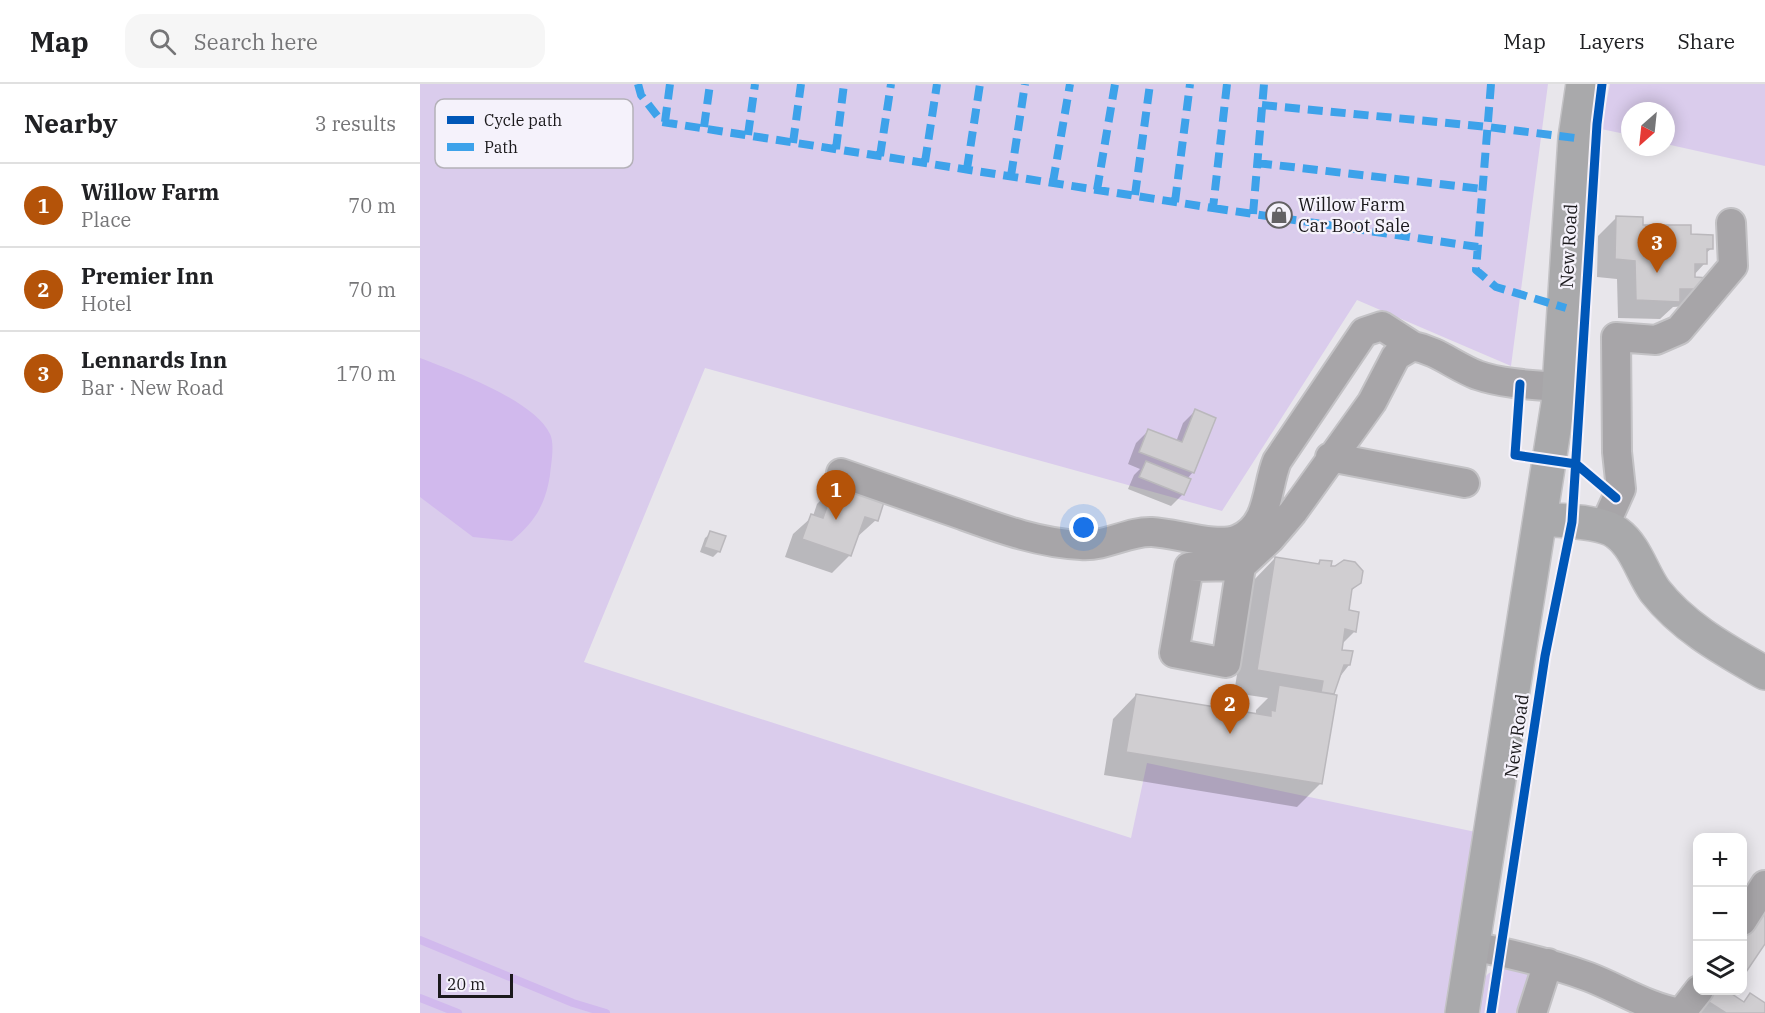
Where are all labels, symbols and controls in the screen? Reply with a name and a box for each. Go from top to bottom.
search box [125,14,545,68]
text: Map [30,23,89,60]
icon: search [146,25,179,58]
text: Search here [194,27,318,56]
text: Map [1503,27,1546,55]
text: Layers [1579,27,1645,55]
text: Share [1678,27,1735,55]
legend [435,99,633,168]
north arrow [1621,102,1675,156]
text: Nearby [24,106,118,140]
text: 3 results [315,110,396,137]
text: Cycle path [484,110,562,130]
text: Path [484,137,518,157]
text: Willow Farm [81,177,219,206]
text: 1 [38,192,50,219]
text: 70 m [348,192,396,219]
place label: Willow Farm Car Boot Sale [1298,193,1410,237]
shop icon: Willow Farm Car Boot Sale [1264,200,1294,230]
street label: New Road [1555,203,1582,289]
text: Place [81,206,131,233]
pin: 3 [1638,224,1676,273]
text: Premier Inn [81,261,214,290]
text: 2 [38,276,50,303]
text: 70 m [348,276,396,303]
text: Hotel [81,290,132,317]
text: Lennards Inn [81,345,227,374]
text: 3 [38,360,50,387]
text: 170 m [336,360,396,387]
text: Bar · New Road [81,374,224,401]
pin: 1 [816,470,856,520]
your location [1069,513,1098,542]
pin: 2 [1210,684,1250,734]
street label: New Road [1499,692,1534,779]
map controls [1693,833,1747,995]
button: + [1693,833,1747,887]
button: − [1693,887,1747,941]
button: layers [1693,941,1747,995]
scale bar [438,971,513,998]
text: 20 m [447,974,485,994]

